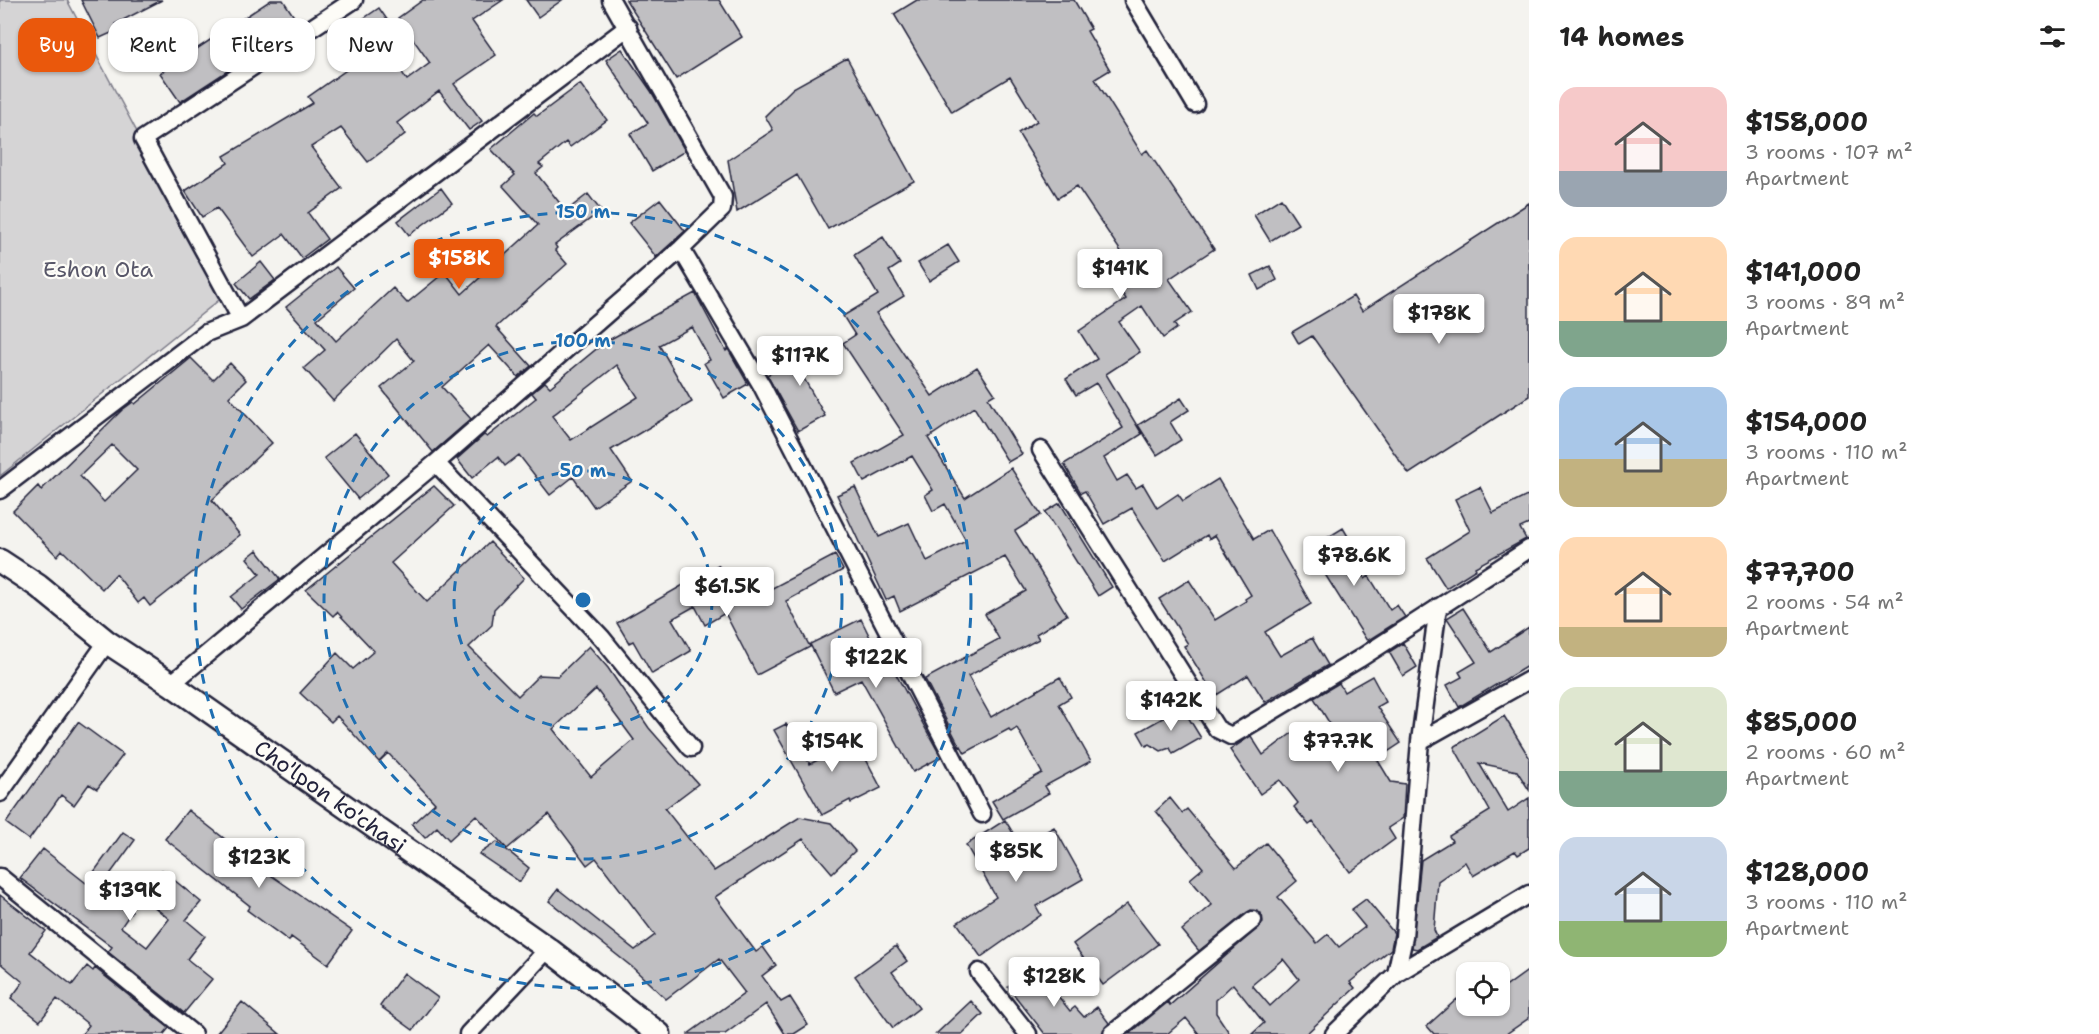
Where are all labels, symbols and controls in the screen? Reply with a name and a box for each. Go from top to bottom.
chip: Buy [18,18,96,72]
chip: Rent [108,18,198,72]
chip: Filters [210,18,315,72]
chip: New [327,18,414,72]
text: 14 homes [1559,19,1685,54]
icon: filters [2036,20,2069,53]
text: $158,000 [1745,104,1868,139]
icon: home [1607,111,1679,183]
text: 3 rooms · 107 m² [1745,139,1913,165]
text: Apartment [1745,165,1849,191]
text: 150 m [556,200,611,224]
pin: $158K [417,239,501,290]
text: $158K [428,245,490,271]
pin: $141K [1078,249,1162,300]
text: $141,000 [1745,254,1861,289]
park label: Eshon Ota [43,255,153,284]
text: $141K [1091,255,1149,281]
icon: home [1607,261,1679,333]
text: 3 rooms · 89 m² [1745,289,1905,315]
pin: $178K [1397,294,1481,345]
text: $178K [1407,300,1471,326]
text: Apartment [1745,315,1849,341]
text: 100 m [555,329,611,353]
pin: $117K [758,336,842,387]
text: $117K [771,342,829,368]
text: $154,000 [1745,404,1868,439]
icon: home [1607,411,1679,483]
text: 3 rooms · 110 m² [1745,439,1908,465]
text: 50 m [560,459,607,483]
text: Apartment [1745,465,1849,491]
pin: $78.6K [1305,536,1403,587]
text: $78.6K [1317,542,1391,568]
text: $77,700 [1745,554,1855,589]
icon: home [1607,561,1679,633]
pin: $61.5K [678,567,776,618]
text: $61.5K [694,573,760,599]
text: 2 rooms · 54 m² [1745,589,1904,615]
centre of rings [573,590,593,610]
text: Apartment [1745,615,1849,641]
pin: $122K [834,638,918,689]
text: $122K [845,644,907,670]
pin: $142K [1129,681,1213,732]
text: $142K [1140,687,1202,713]
text: $85,000 [1745,704,1857,739]
icon: home [1607,711,1679,783]
pin: $154K [790,722,874,773]
pin: $77.7K [1289,722,1387,773]
text: $154K [801,728,863,754]
text: $77.7K [1303,728,1373,754]
street label: Cho'lpon ko'chasi [249,733,412,860]
text: 2 rooms · 60 m² [1745,739,1905,765]
text: Apartment [1745,765,1849,791]
pin: $85K [980,832,1052,883]
pin: $123K [217,838,301,889]
text: $85K [989,838,1043,864]
text: $123K [228,844,290,870]
text: $128,000 [1745,854,1869,889]
icon: home [1607,861,1679,933]
pin: $139K [88,871,172,922]
text: $139K [99,877,161,903]
text: 3 rooms · 110 m² [1745,889,1908,915]
text: Apartment [1745,915,1849,941]
pin: $128K [1012,957,1096,1008]
map controls [1456,962,1510,1016]
button: locate [1456,962,1510,1016]
text: $128K [1023,963,1086,989]

